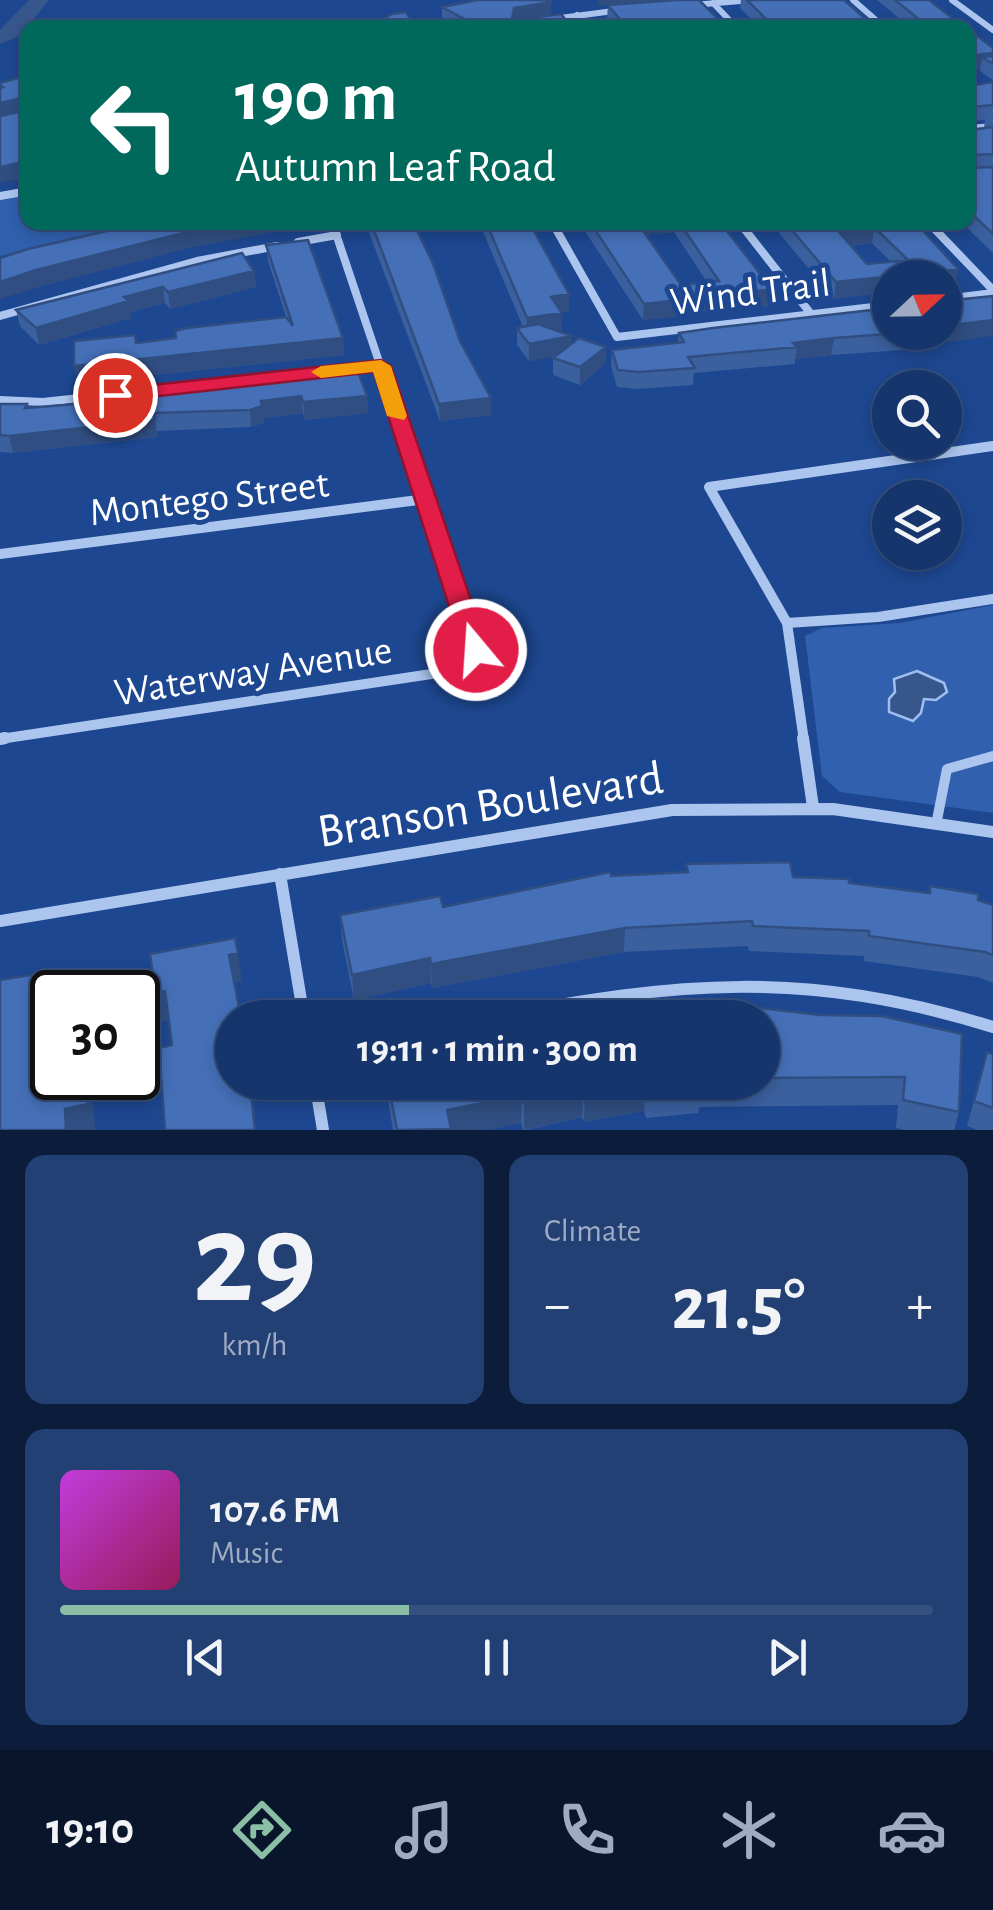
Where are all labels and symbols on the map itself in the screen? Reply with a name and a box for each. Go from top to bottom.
north arrow [872,260,962,350]
street label: Wind Trail [668,263,833,323]
pin [73,353,158,438]
street label: Montego Street [87,464,331,534]
position arrow [424,598,528,702]
street label: Waterway Avenue [112,630,395,714]
street label: Branson Boulevard [314,755,667,857]
speed limit sign: 30 [30,970,160,1100]

